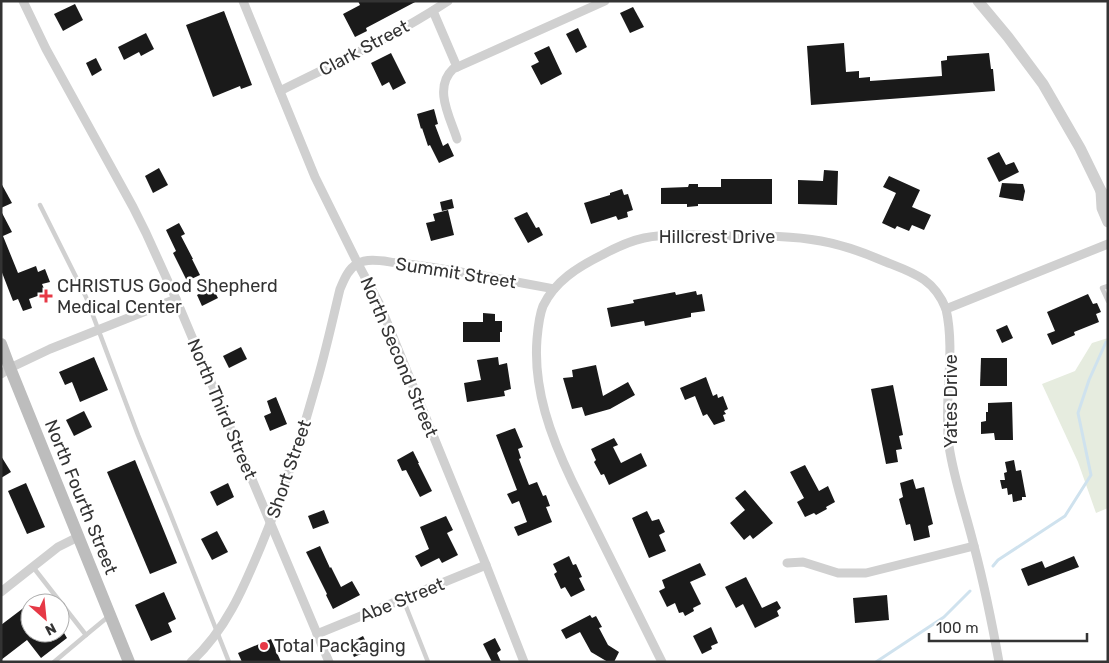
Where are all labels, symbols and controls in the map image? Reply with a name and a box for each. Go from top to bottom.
street label: Clark Street [315,15,413,81]
street label: Hillcrest Drive [659,226,775,248]
street label: Summit Street [394,253,518,293]
street label: North Second Street [355,274,443,440]
place label: CHRISTUS Good Shepherd Medical Center [57,275,278,318]
marker: CHRISTUS Good Shepherd Medical Center [39,289,53,303]
street label: North Third Street [182,335,262,483]
street label: Yates Drive [940,354,962,448]
street label: North Fourth Street [40,416,122,578]
street label: Short Street [262,417,316,521]
street label: Abe Street [356,573,448,627]
north arrow [20,593,70,643]
scale bar [929,610,1086,642]
text: N [42,619,59,639]
text: 100 m [936,619,978,637]
place label: Total Packaging [274,635,406,657]
marker: Total Packaging [258,640,270,652]

